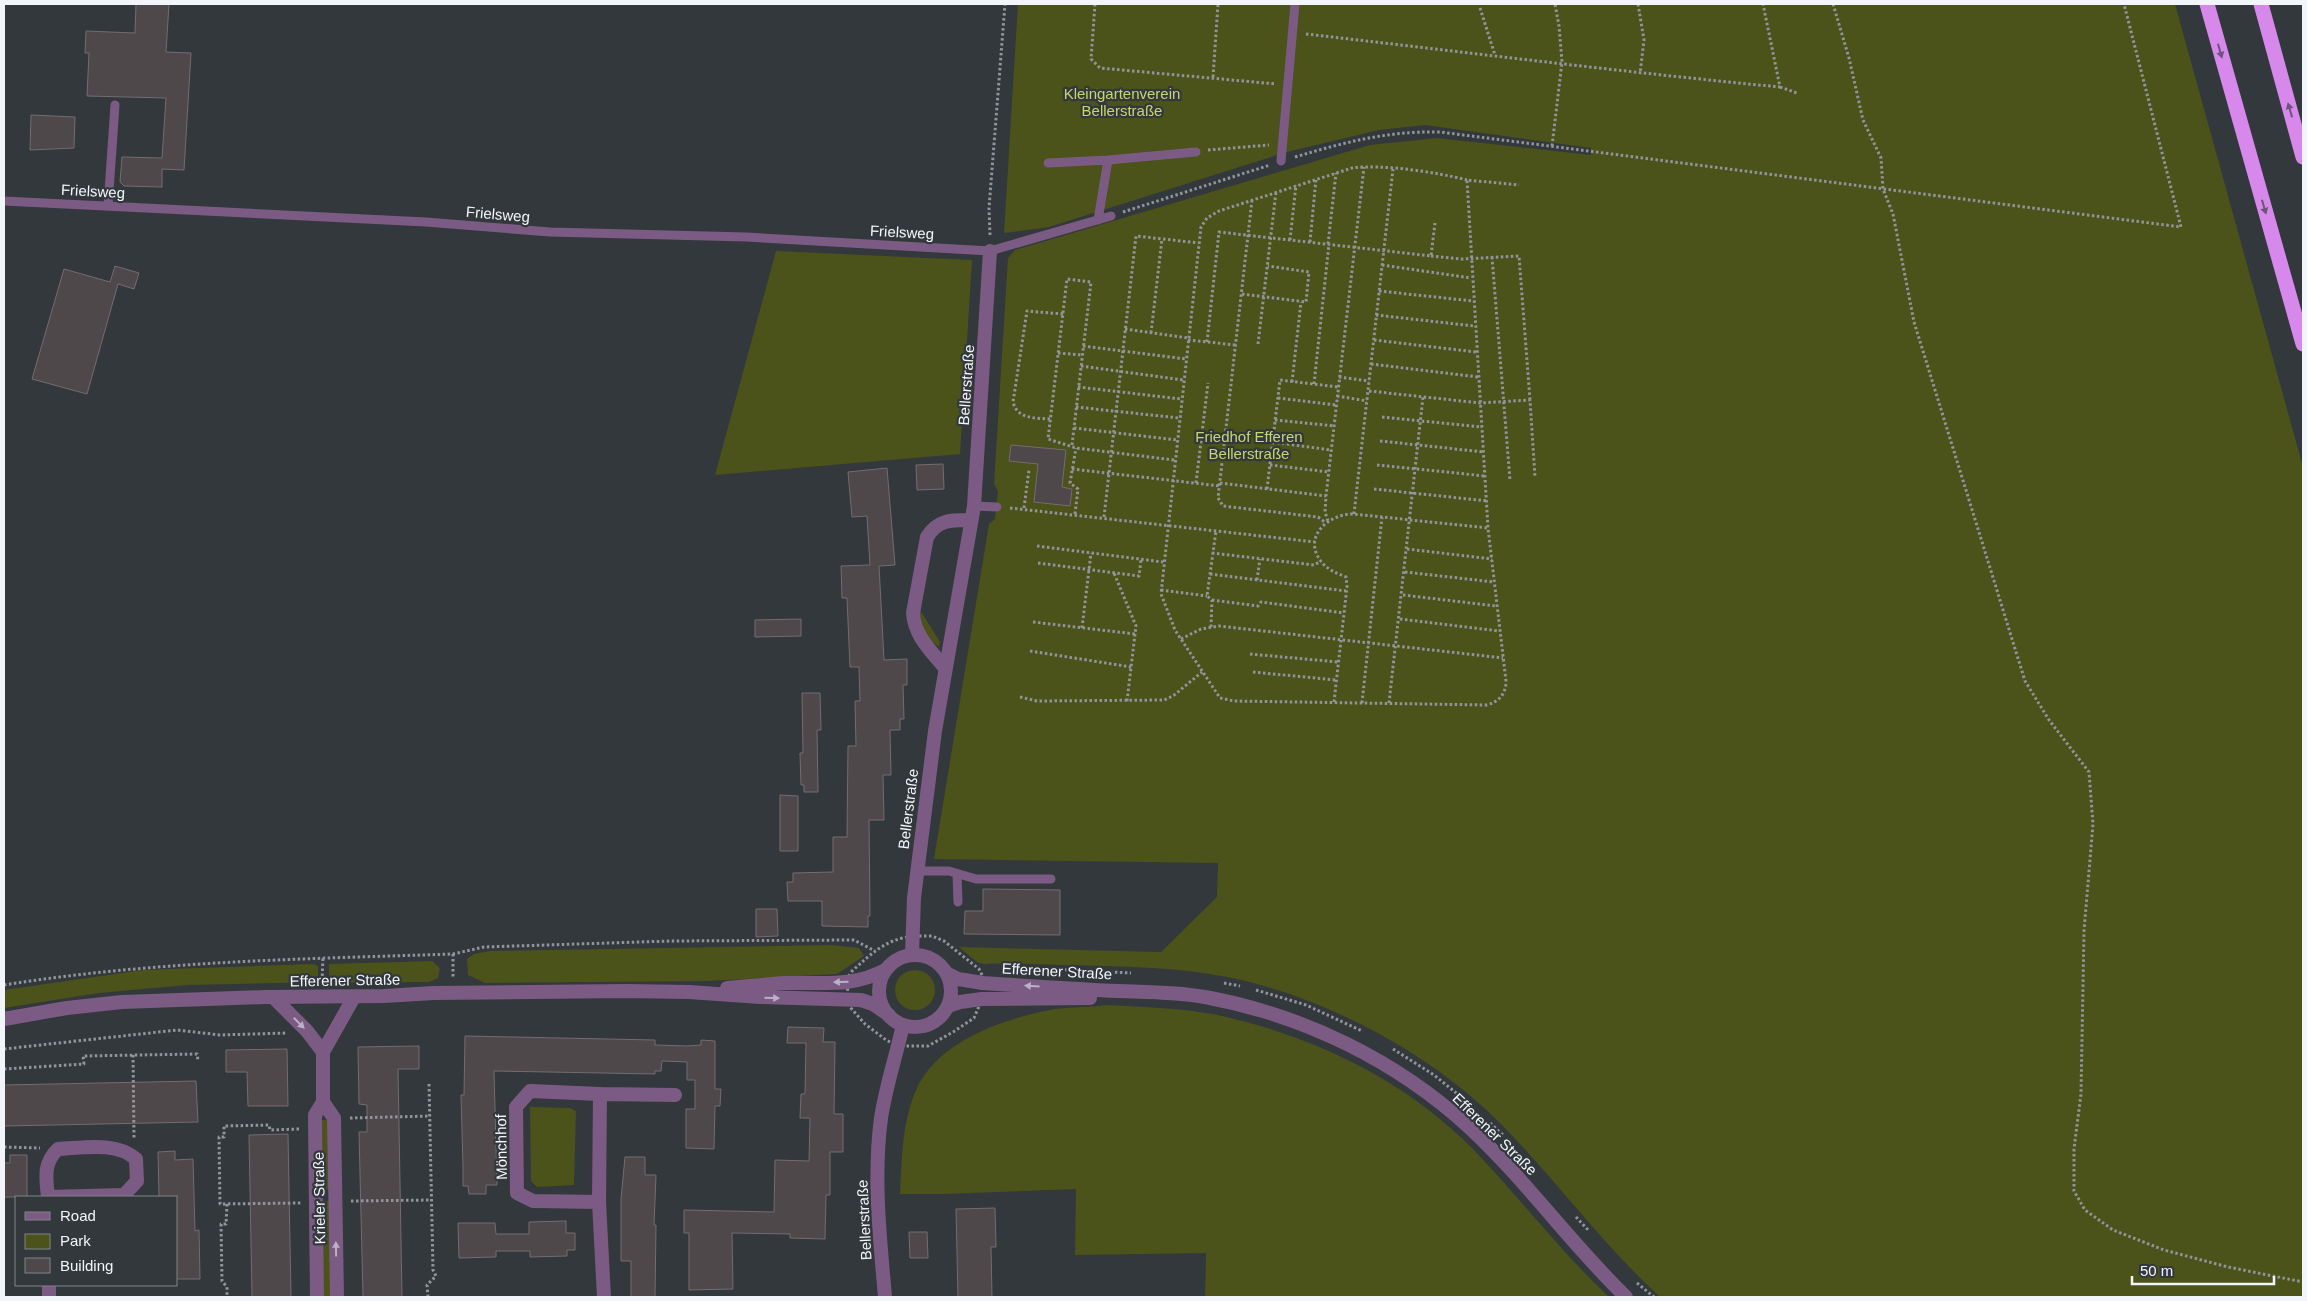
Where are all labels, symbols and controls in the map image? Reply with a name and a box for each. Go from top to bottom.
one-way arrow [2216,43,2224,58]
park label: Kleingartenverein Bellerstraße [1064,85,1180,119]
one-way arrow [2286,102,2294,117]
street label: Frielsweg [61,181,125,201]
one-way arrow [2261,200,2269,215]
street label: Frielsweg [465,203,531,225]
street label: Frielsweg [870,222,934,242]
street label: Bellerstraße [955,344,977,426]
park label: Friedhof Efferen Bellerstraße [1195,428,1303,462]
street label: Bellerstraße [895,768,921,850]
street label: Efferener Straße [1001,960,1113,982]
street label: Efferener Straße [290,971,400,989]
one-way arrow [832,979,848,987]
one-way arrow [1024,982,1040,990]
one-way arrow [764,994,780,1002]
one-way arrow [293,1017,305,1029]
street label: Efferener Straße [1449,1089,1541,1179]
street label: Mönchhof [492,1113,510,1180]
street label: Krieler Straße [310,1152,328,1244]
street label: Bellerstraße [853,1179,875,1261]
legend [15,1196,178,1286]
text: Road [60,1207,96,1224]
text: Park [60,1232,91,1249]
one-way arrow [332,1240,340,1256]
scale bar [2132,1254,2274,1286]
text: Building [60,1257,113,1274]
text: 50 m [2140,1262,2173,1279]

